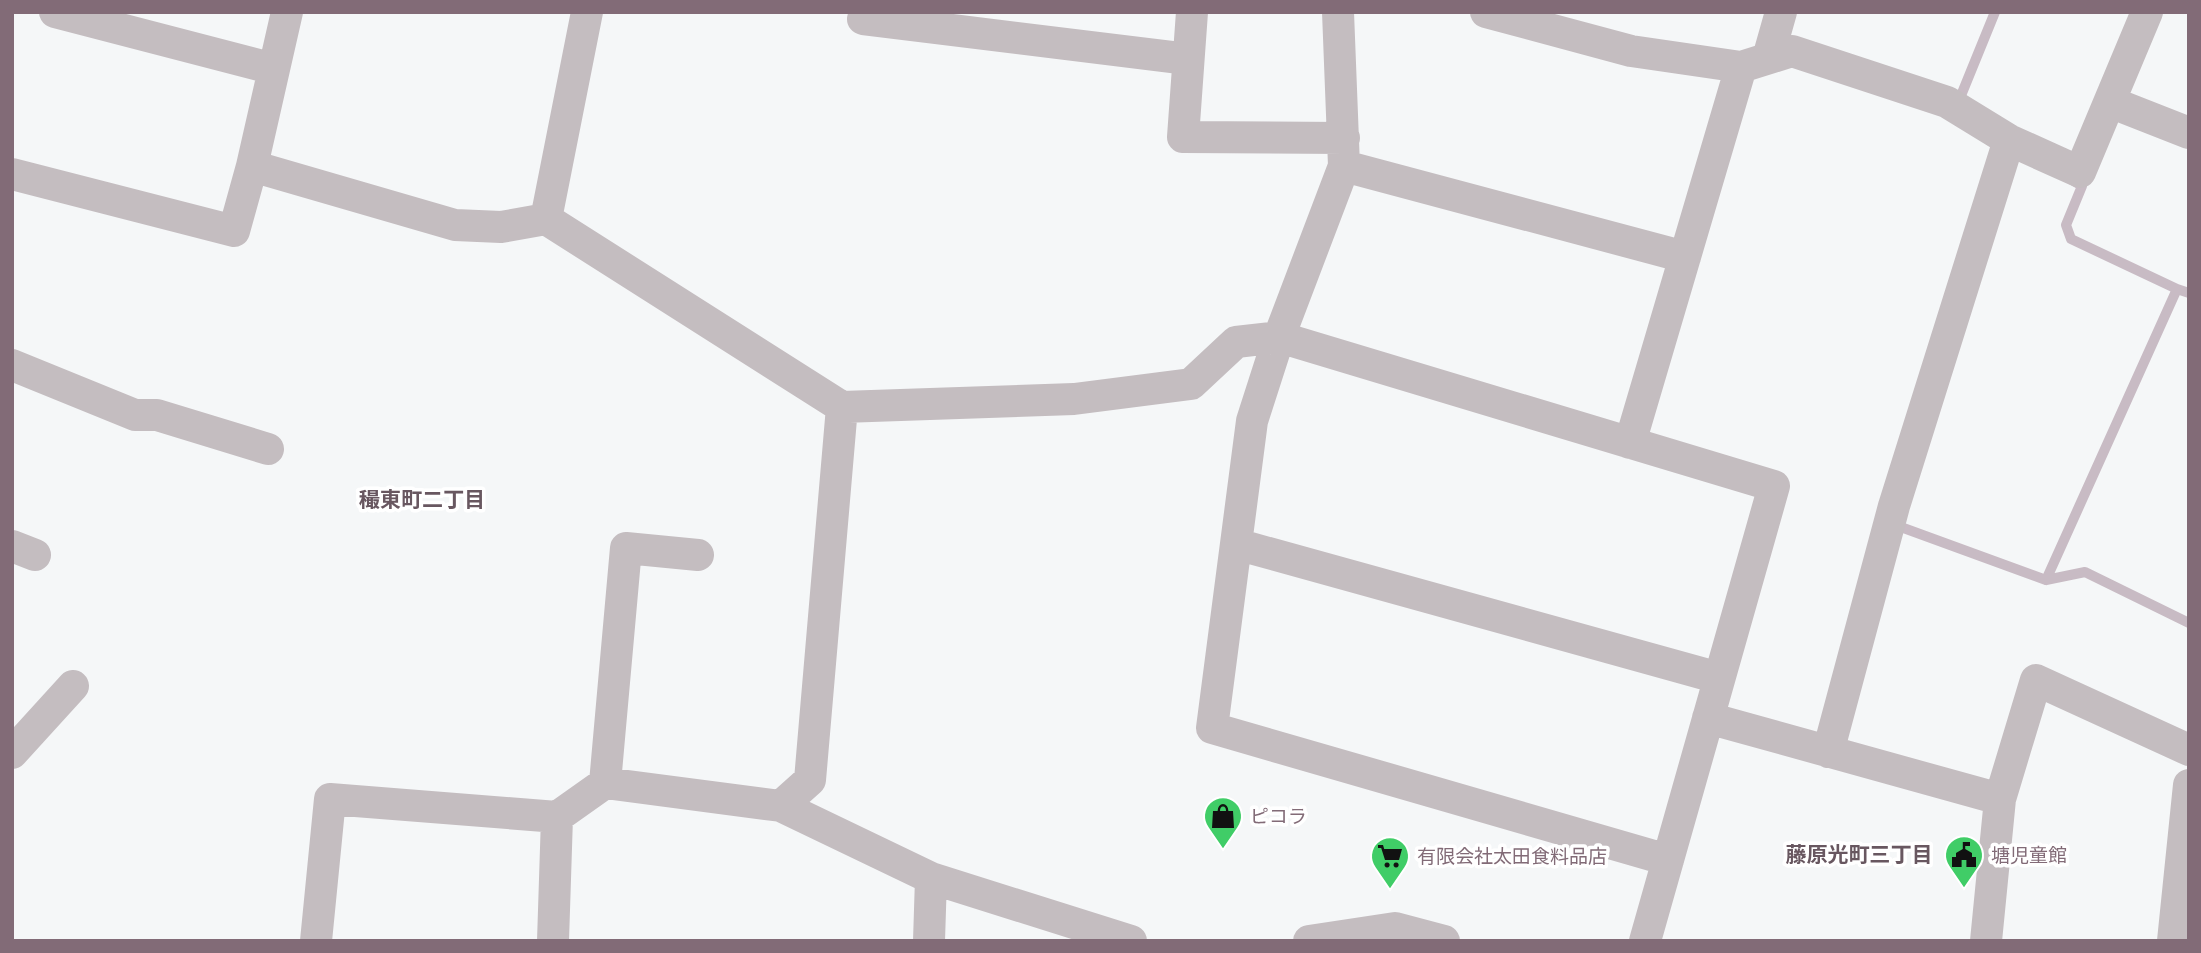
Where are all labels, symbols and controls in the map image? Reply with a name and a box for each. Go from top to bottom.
district label: 穝東町二丁目 [359,488,485,511]
shop icon: ピコラ [1202,795,1244,850]
place label: ピコラ [1250,806,1307,827]
public building icon: 塘児童館 [1943,834,1985,889]
supermarket icon: 有限会社太田食料品店 [1369,835,1411,890]
district label: 藤原光町三丁目 [1786,843,1933,866]
place label: 塘児童館 [1991,845,2067,866]
place label: 有限会社太田食料品店 [1417,846,1607,867]

